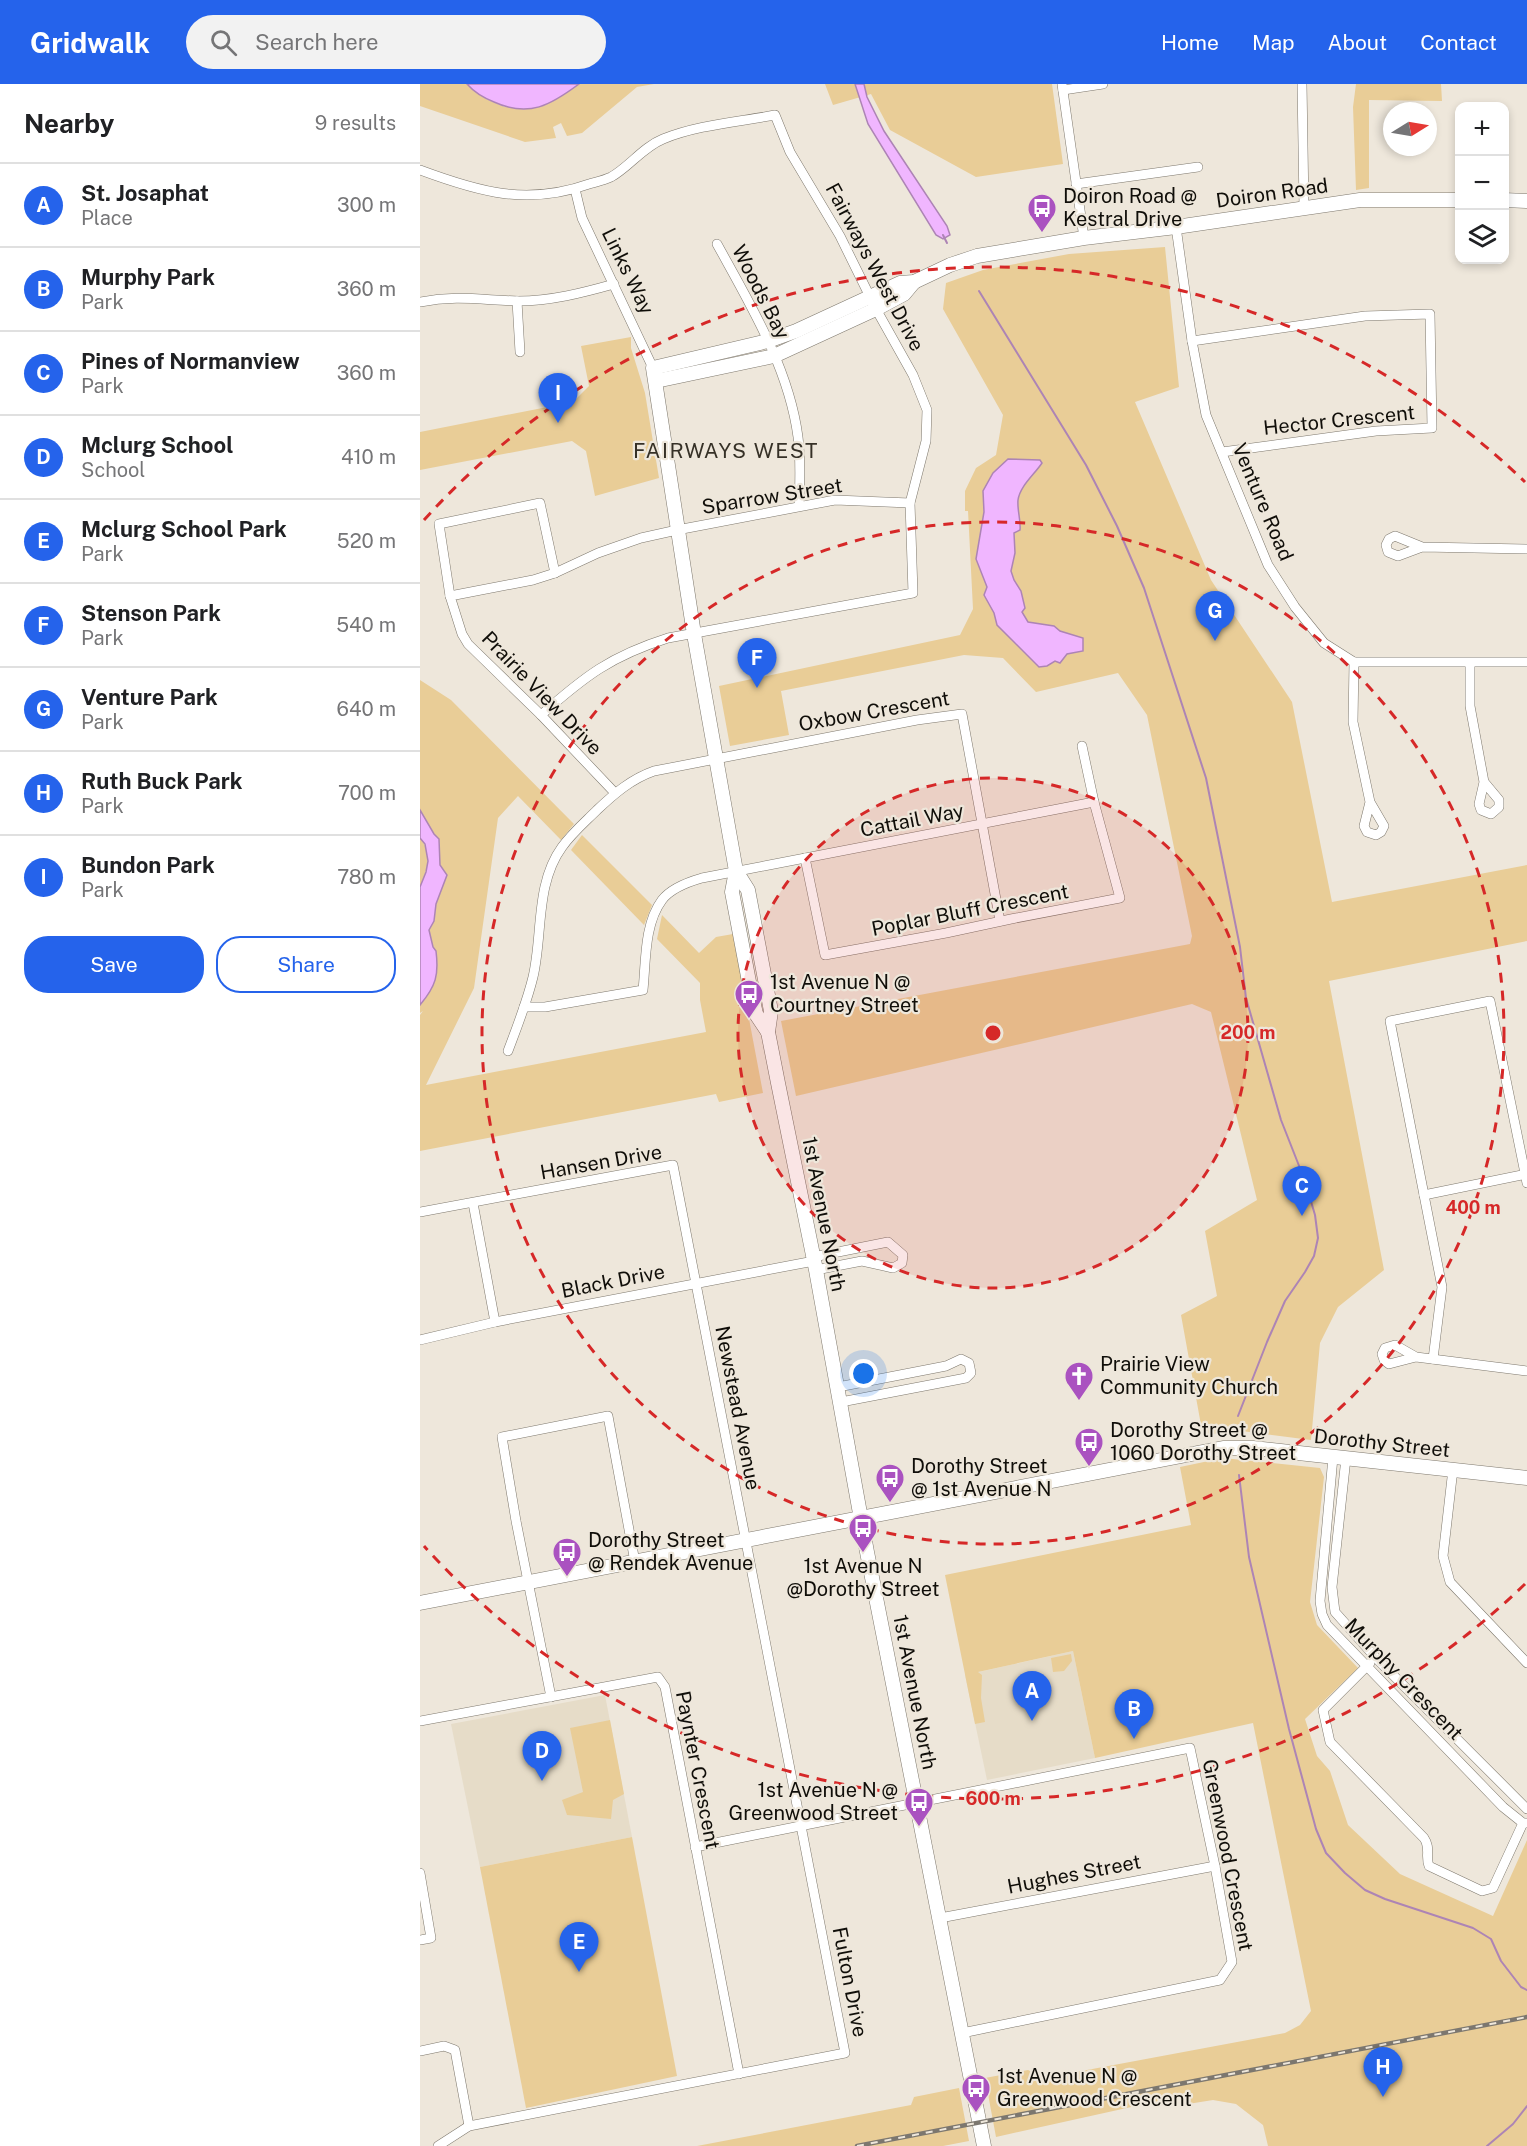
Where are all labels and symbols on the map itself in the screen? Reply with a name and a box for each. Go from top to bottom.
north arrow [1383,102,1437,156]
street label: Doiron Road [1214,173,1330,213]
street label: Fairways West Drive [821,179,929,355]
place label: Doiron Road @ Kestral Drive [1063,184,1197,231]
bus stop icon: Doiron Road @ Kestral Drive [1026,192,1058,234]
street label: Links Way [597,224,659,318]
street label: Woods Bay [727,241,795,343]
pin: I [538,374,578,423]
street label: Hector Crescent [1262,400,1416,440]
district label: FAIRWAYS WEST [633,438,819,463]
street label: Venture Road [1227,440,1299,564]
street label: Sparrow Street [700,473,844,519]
pin: G [1196,592,1234,641]
street label: Prairie View Drive [477,626,607,760]
pin: F [738,638,776,688]
street label: Oxbow Crescent [797,686,951,736]
street label: Cattail Way [858,798,966,842]
street label: Poplar Bluff Crescent [869,879,1071,941]
place label: 1st Avenue N @ Courtney Street [770,970,919,1017]
bus stop icon: 1st Avenue N @ Courtney Street [733,978,765,1020]
text: 200 m [1221,1022,1275,1043]
centre of rings [983,1023,1003,1043]
street label: 1st Avenue North [797,1135,851,1293]
street label: Hansen Drive [538,1139,664,1185]
pin: C [1282,1166,1322,1216]
text: 400 m [1445,1197,1501,1218]
street label: Black Drive [559,1259,667,1303]
street label: Newstead Avenue [710,1324,766,1492]
place label: Prairie View Community Church [1100,1352,1278,1399]
your location [849,1359,878,1388]
church icon: Prairie View Community Church [1063,1360,1095,1402]
place label: Dorothy Street @ 1060 Dorothy Street [1110,1418,1296,1465]
street label: Dorothy Street [1313,1424,1451,1462]
bus stop icon: Dorothy Street @ 1060 Dorothy Street [1073,1426,1105,1468]
place label: Dorothy Street @ 1st Avenue N [911,1454,1052,1501]
bus stop icon: Dorothy Street @ 1st Avenue N [874,1462,906,1504]
bus stop icon: 1st Avenue N @Dorothy Street [847,1512,879,1554]
place label: Dorothy Street @ Rendek Avenue [588,1528,753,1575]
bus stop icon: Dorothy Street @ Rendek Avenue [551,1536,583,1578]
place label: 1st Avenue N @Dorothy Street [786,1554,940,1601]
street label: 1st Avenue North [888,1613,942,1771]
street label: Murphy Crescent [1340,1613,1468,1745]
pin: A [1012,1672,1052,1721]
street label: Paynter Crescent [671,1689,725,1851]
pin: B [1114,1690,1154,1739]
pin: D [522,1732,562,1781]
street label: Greenwood Crescent [1198,1757,1258,1953]
place label: 1st Avenue N @ Greenwood Street [729,1778,898,1825]
bus stop icon: 1st Avenue N @ Greenwood Street [903,1786,935,1828]
text: 600 m [965,1788,1021,1809]
street label: Hughes Street [1005,1849,1143,1899]
pin: E [560,1922,598,1972]
street label: Fulton Drive [828,1925,872,2039]
pin: H [1364,2048,1402,2097]
place label: 1st Avenue N @ Greenwood Crescent [997,2064,1192,2111]
bus stop icon: 1st Avenue N @ Greenwood Crescent [960,2072,992,2114]

